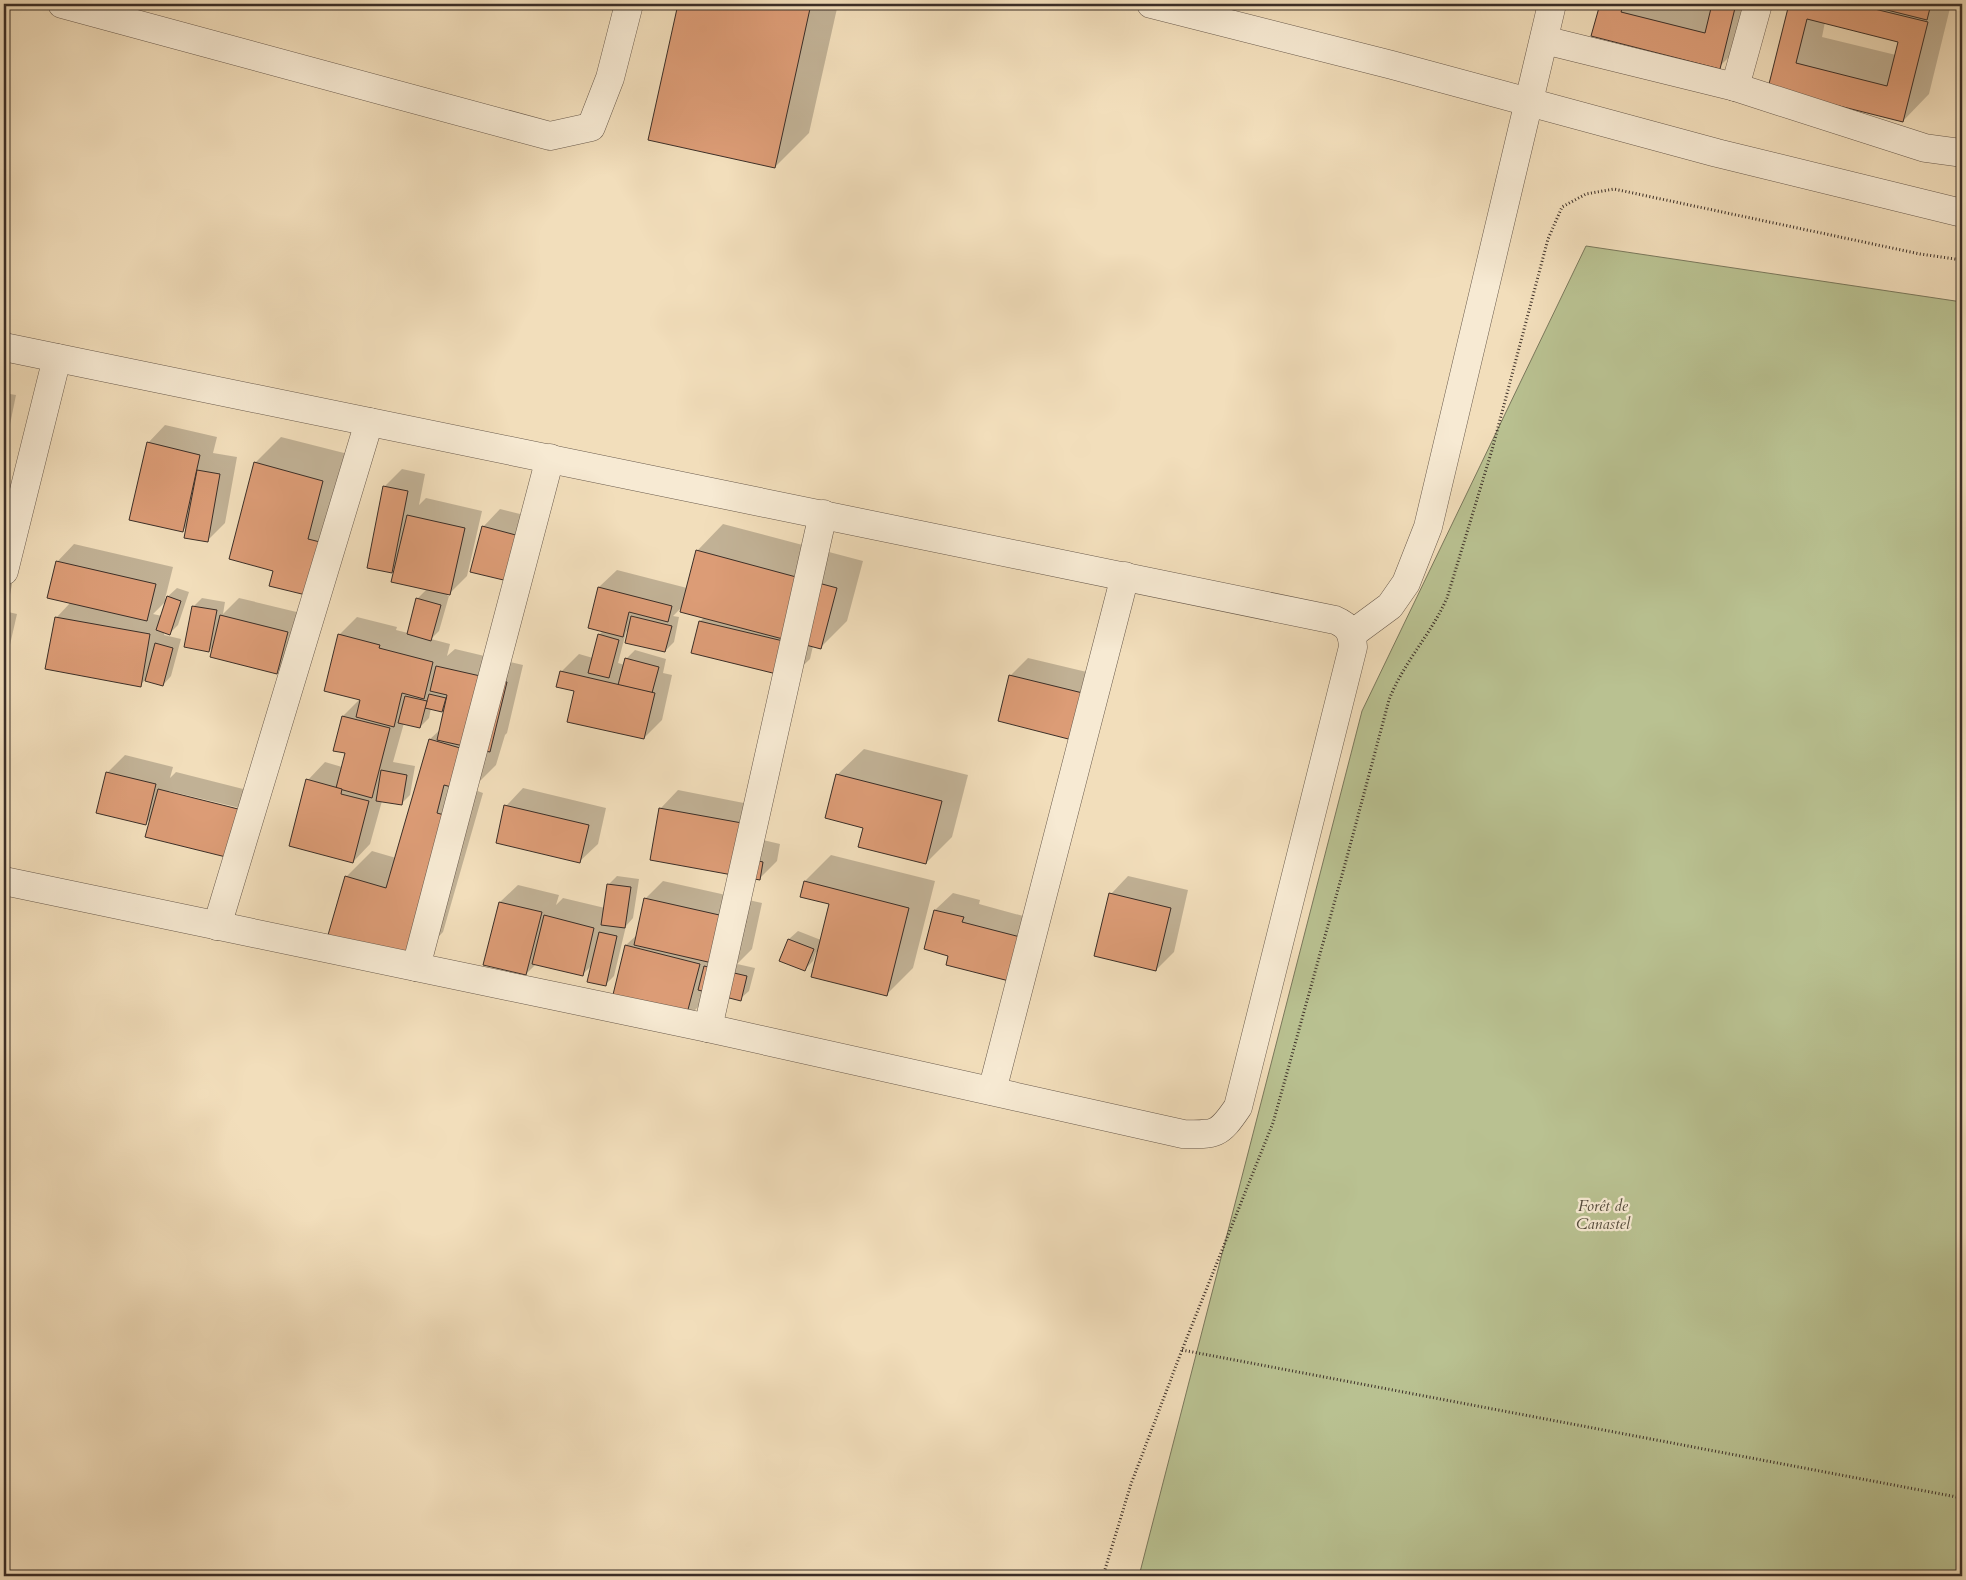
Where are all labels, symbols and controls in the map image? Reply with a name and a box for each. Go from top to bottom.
park label: Forêt de Canastel [1576,1195,1631,1235]

